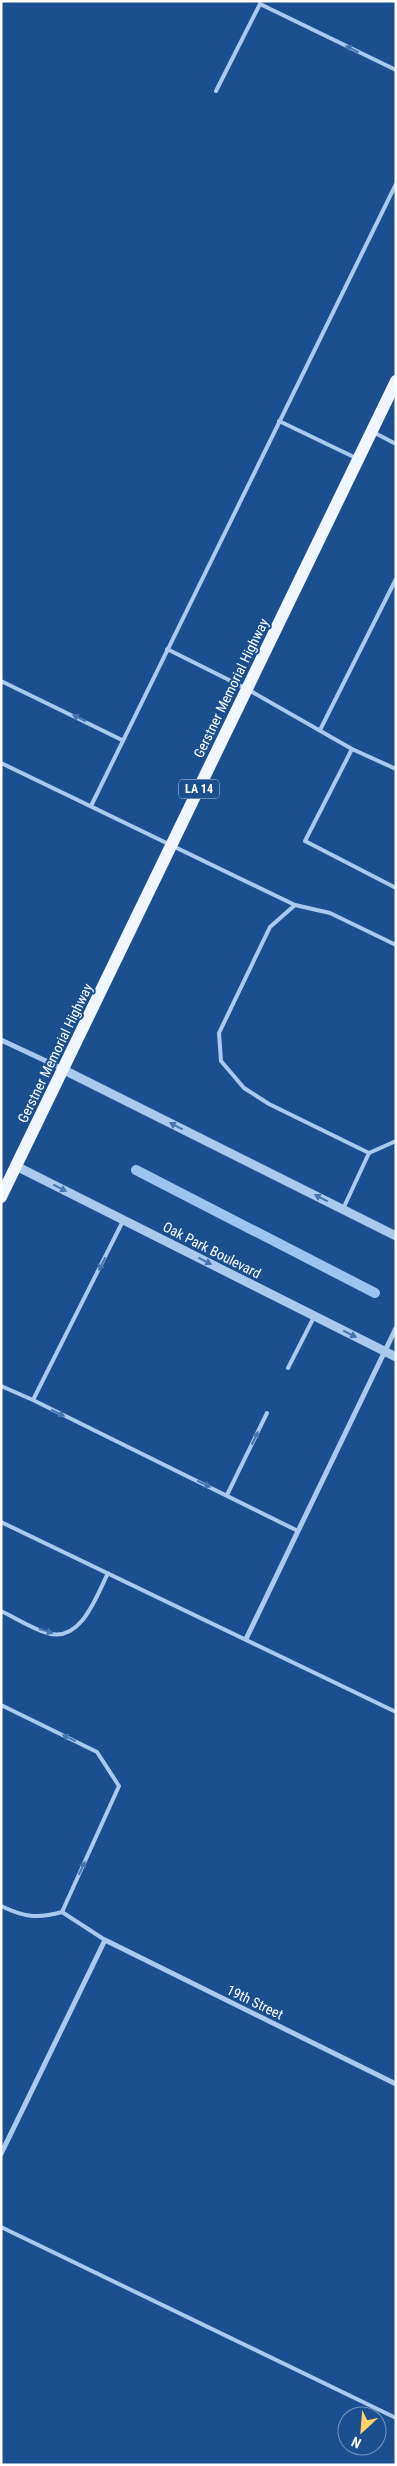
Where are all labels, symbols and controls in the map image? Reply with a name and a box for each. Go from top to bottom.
one-way arrow [345,45,359,53]
street label: Gerstner Memorial Highway [190,616,272,760]
one-way arrow [71,714,86,723]
road number: LA 14 [179,780,219,799]
street label: Gerstner Memorial Highway [14,981,96,1125]
one-way arrow [168,1122,183,1130]
one-way arrow [52,1184,67,1192]
one-way arrow [314,1194,328,1202]
street label: Oak Park Boulevard [160,1218,264,1282]
one-way arrow [97,1257,105,1271]
one-way arrow [197,1257,212,1265]
one-way arrow [343,1330,357,1338]
one-way arrow [51,1409,65,1417]
one-way arrow [251,1431,259,1445]
one-way arrow [197,1480,211,1488]
one-way arrow [38,1627,53,1635]
one-way arrow [62,1734,76,1742]
one-way arrow [78,1861,86,1875]
street label: 19th Street [224,1981,286,2023]
north arrow [337,2406,387,2456]
text: N [349,2434,364,2452]

